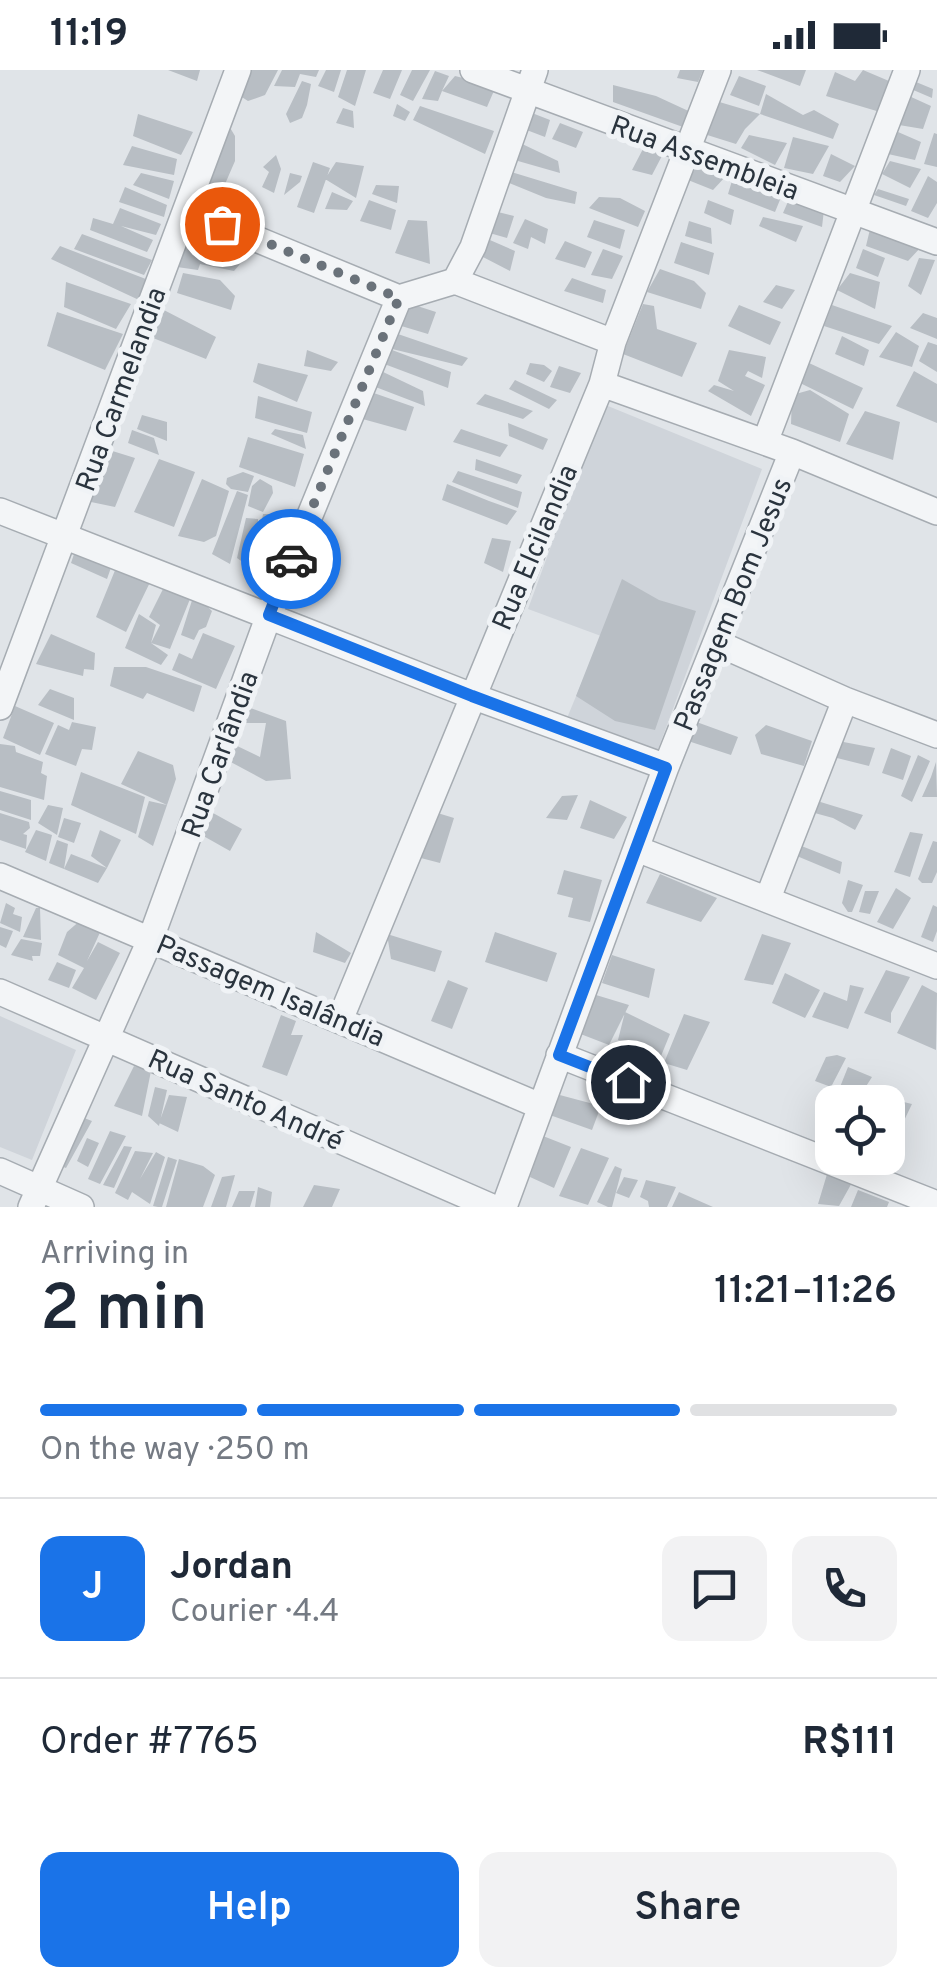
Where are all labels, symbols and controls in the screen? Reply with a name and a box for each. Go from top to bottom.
text: 11:19 [50,11,128,60]
street label: Rua Assembleia [605,109,803,211]
pin [180,182,265,267]
icon: bag [195,197,250,252]
street label: Rua Carmelandia [69,283,176,497]
street label: Rua Elcilandia [486,460,588,637]
street label: Passagem Bom Jesus [667,473,802,737]
courier [241,509,341,609]
icon: car [264,532,319,587]
street label: Rua Carlândia [175,667,269,844]
street label: Passagem Isalândia [150,928,390,1057]
pin [586,1040,671,1125]
street label: Rua Santo André [141,1043,348,1161]
icon: home [601,1055,656,1110]
map controls [815,1085,905,1175]
button: locate [815,1085,905,1175]
text: Arriving in [40,1235,189,1275]
text: 11:21–11:26 [714,1268,897,1317]
text: 2 min [40,1271,208,1353]
text: On the way · 250 m [40,1431,310,1471]
button: chat [662,1536,767,1641]
button: phone [792,1536,897,1641]
text: Jordan [170,1544,293,1593]
text: J [82,1564,103,1613]
text: Courier · 4.4 [170,1593,339,1633]
text: Order #7765 [40,1719,259,1768]
text: R$111 [802,1719,897,1768]
button: Help [40,1852,459,1967]
button: Share [479,1852,897,1967]

